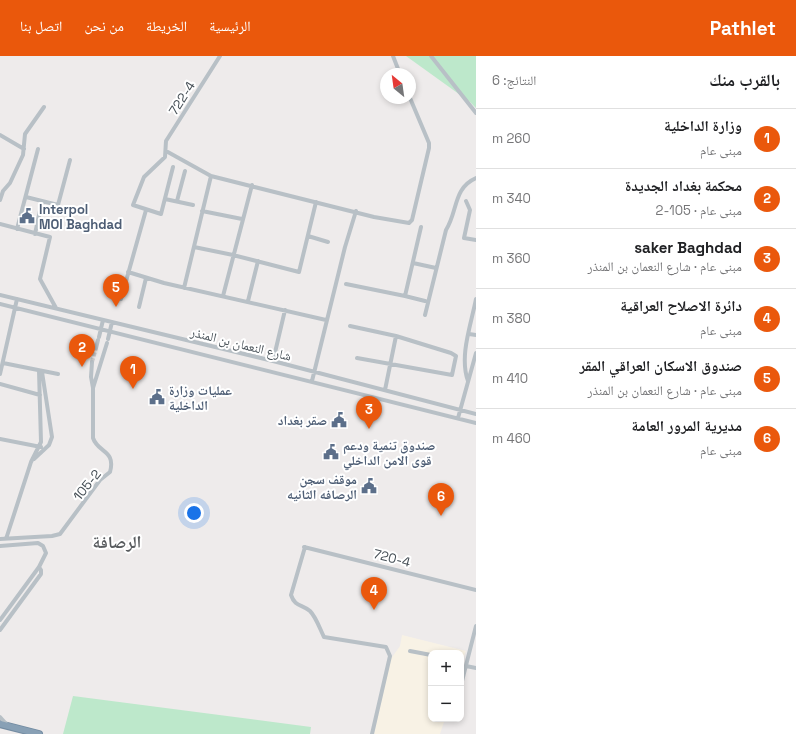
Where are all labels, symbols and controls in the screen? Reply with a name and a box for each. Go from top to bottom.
text: Pathlet [710,16,776,41]
text: اتصل بنا [20,17,62,35]
text: من نحن [84,17,124,35]
text: الخريطة [146,17,187,35]
text: الرئيسية [209,17,251,35]
north arrow [380,68,416,104]
text: بالقرب منك [709,69,780,91]
text: النتائج: 6 [492,72,536,89]
street label: 722-4 [165,78,199,118]
text: وزارة الداخلية [664,116,742,135]
text: 260 m [492,130,531,147]
text: 1 [764,130,770,147]
text: مبنى عام [700,142,742,159]
text: محكمة بغداد الجديدة [625,176,742,195]
text: 340 m [492,190,531,207]
text: 2 [763,190,771,207]
place label: Interpol MOI Baghdad [39,201,122,233]
text: مبنى عام · 105-2 [656,202,742,219]
public building icon: Interpol MOI Baghdad [18,207,36,225]
text: saker Baghdad [634,238,742,257]
text: 360 m [492,250,531,267]
text: 3 [763,250,771,267]
text: مبنى عام · شارع النعمان بن المنذر [587,258,742,275]
pin: 5 [103,274,129,307]
text: دائرة الاصلاح العراقية [620,296,742,315]
text: 380 m [492,310,531,327]
text: 4 [763,310,771,327]
text: مبنى عام [700,322,742,339]
street label: شارع النعمان بن المنذر [188,323,293,366]
pin: 2 [69,334,95,367]
pin: 1 [120,356,146,389]
text: صندوق الاسكان العراقي المقر [579,356,742,375]
text: 410 m [492,370,528,387]
text: 5 [763,370,771,387]
place label: عمليات وزارة الداخلية [169,382,232,414]
text: مبنى عام · شارع النعمان بن المنذر [587,382,742,399]
public building icon: عمليات وزارة الداخلية [148,388,166,406]
pin: 3 [356,396,382,429]
public building icon: صقر بغداد [330,411,348,429]
place label: صقر بغداد [278,412,327,429]
text: مديرية المرور العامة [631,416,742,435]
text: 460 m [492,430,531,447]
text: 6 [763,430,771,447]
place label: صندوق تنمية ودعم قوى الامن الداخلي [343,437,435,471]
text: مبنى عام [700,442,742,459]
public building icon: صندوق تنمية ودعم قوى الامن الداخلي [322,443,340,461]
street label: 105-2 [69,466,105,504]
place label: موقف سجن الرصافه الثانيه [287,471,357,503]
public building icon: موقف سجن الرصافه الثانيه [360,477,378,495]
pin: 6 [428,483,454,516]
your location [184,503,204,523]
district label: الرصافة [93,531,141,553]
street label: 720-4 [372,545,412,571]
pin: 4 [361,577,387,610]
map controls [428,650,464,722]
button: + [428,650,464,686]
button: − [428,686,464,722]

